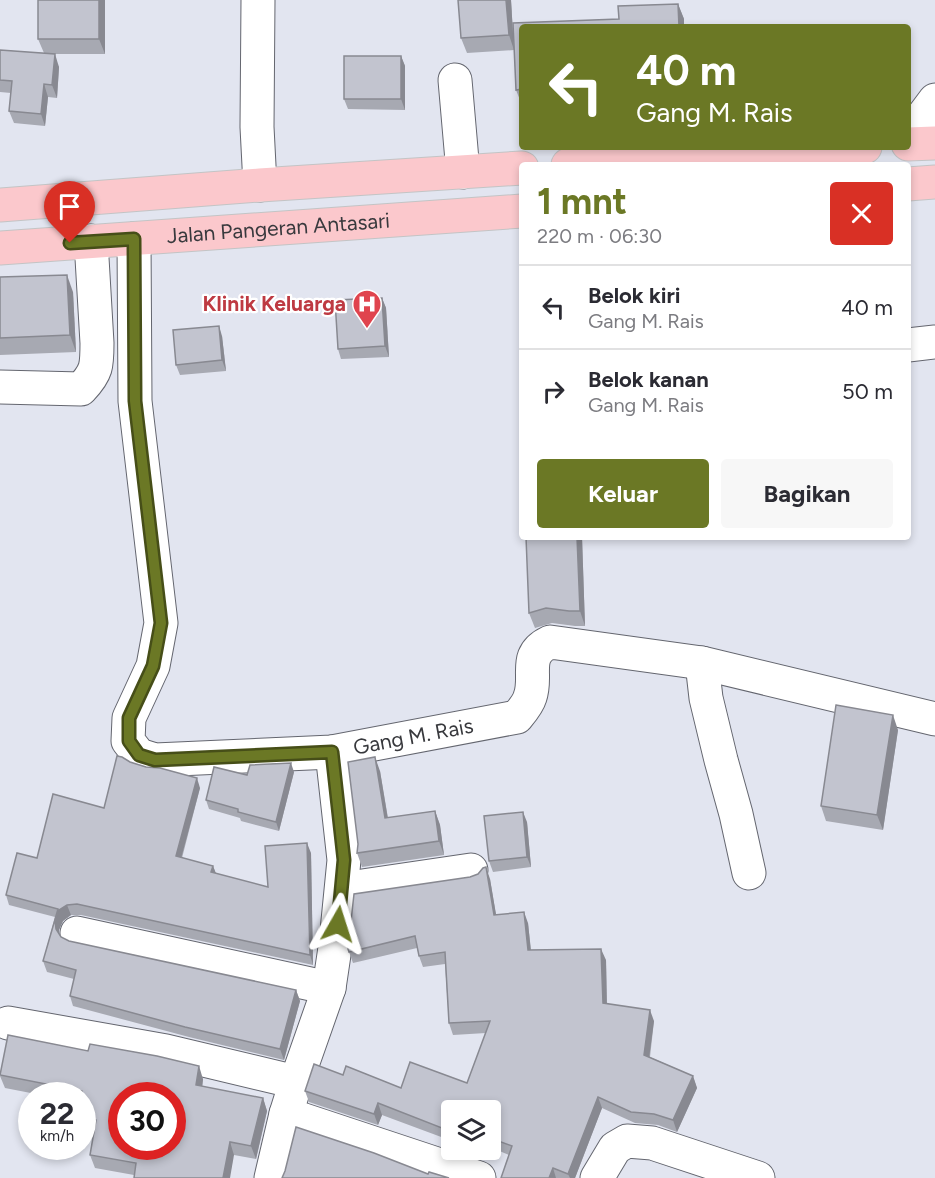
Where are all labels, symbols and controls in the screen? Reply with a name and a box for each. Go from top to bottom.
text: 40 m [636,45,736,96]
icon: left [537,48,615,126]
text: Gang M. Rais [636,96,793,129]
text: 1 mnt [537,180,627,223]
pin [44,181,95,243]
button: close [830,182,893,245]
icon: arrive [53,190,86,223]
street label: Jalan Pangeran Antasari [166,207,391,248]
text: 220 m · 06:30 [537,224,662,248]
text: Belok kiri [588,282,681,309]
hospital icon: Klinik Keluarga [351,288,383,330]
place label: Klinik Keluarga [203,291,346,316]
icon: left [537,291,570,324]
text: 40 m [841,294,893,321]
text: Gang M. Rais [588,309,704,333]
text: Belok kanan [588,366,709,393]
icon: right [537,375,570,408]
text: 50 m [842,378,893,405]
text: Gang M. Rais [588,393,704,417]
button: Keluar [537,459,709,528]
button: Bagikan [721,459,893,528]
street label: Gang M. Rais [351,713,475,760]
position arrow [306,892,370,956]
speed limit sign: 30 [108,1082,186,1160]
text: 22 [40,1095,74,1132]
map controls [441,1100,501,1160]
button: layers [441,1100,501,1160]
text: km/h [40,1127,74,1145]

